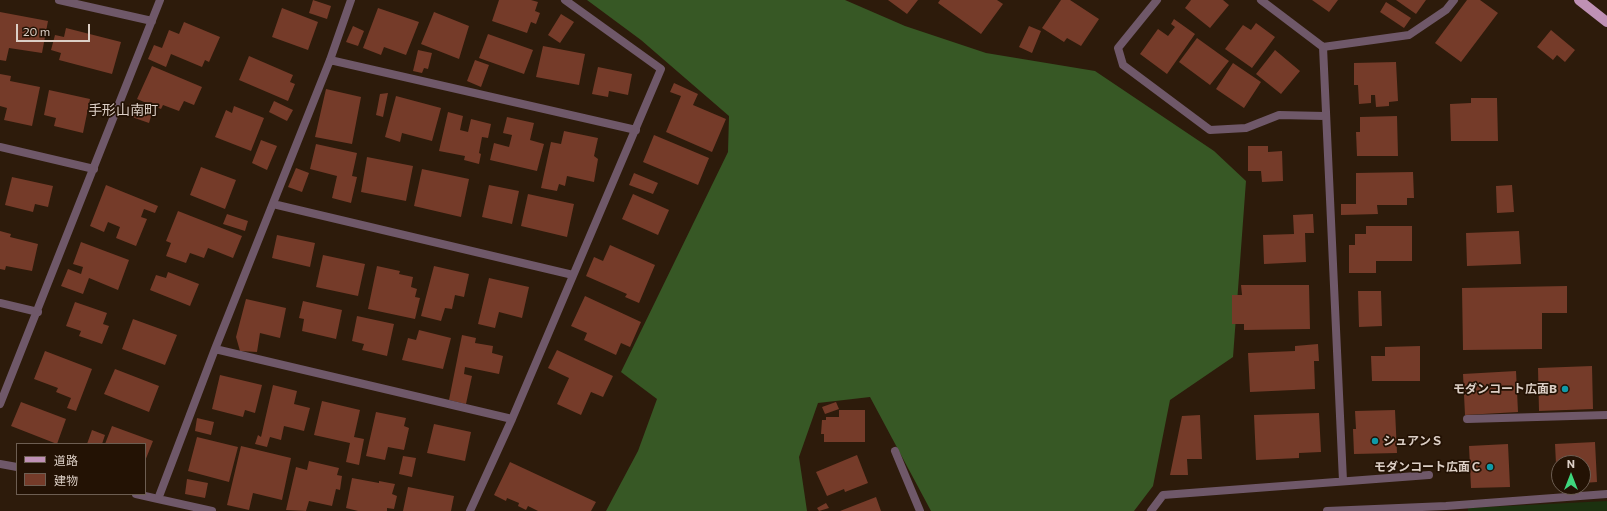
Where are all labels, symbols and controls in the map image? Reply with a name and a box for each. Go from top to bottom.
scale bar [18,16,92,42]
text: 20 m [23,24,50,38]
district label: 手形山南町 [88,102,158,118]
place label: モダンコート広面B [1453,382,1557,396]
marker: モダンコート広面B [1560,384,1570,394]
place label: シュアンＳ [1383,434,1443,448]
marker: シュアンＳ [1370,436,1380,446]
legend [16,443,146,495]
text: 道路 [54,453,78,467]
north arrow [1551,455,1591,495]
text: N [1567,457,1575,470]
place label: モダンコート広面Ｃ [1374,460,1482,474]
marker: モダンコート広面Ｃ [1485,462,1495,472]
text: 建物 [54,473,78,487]

